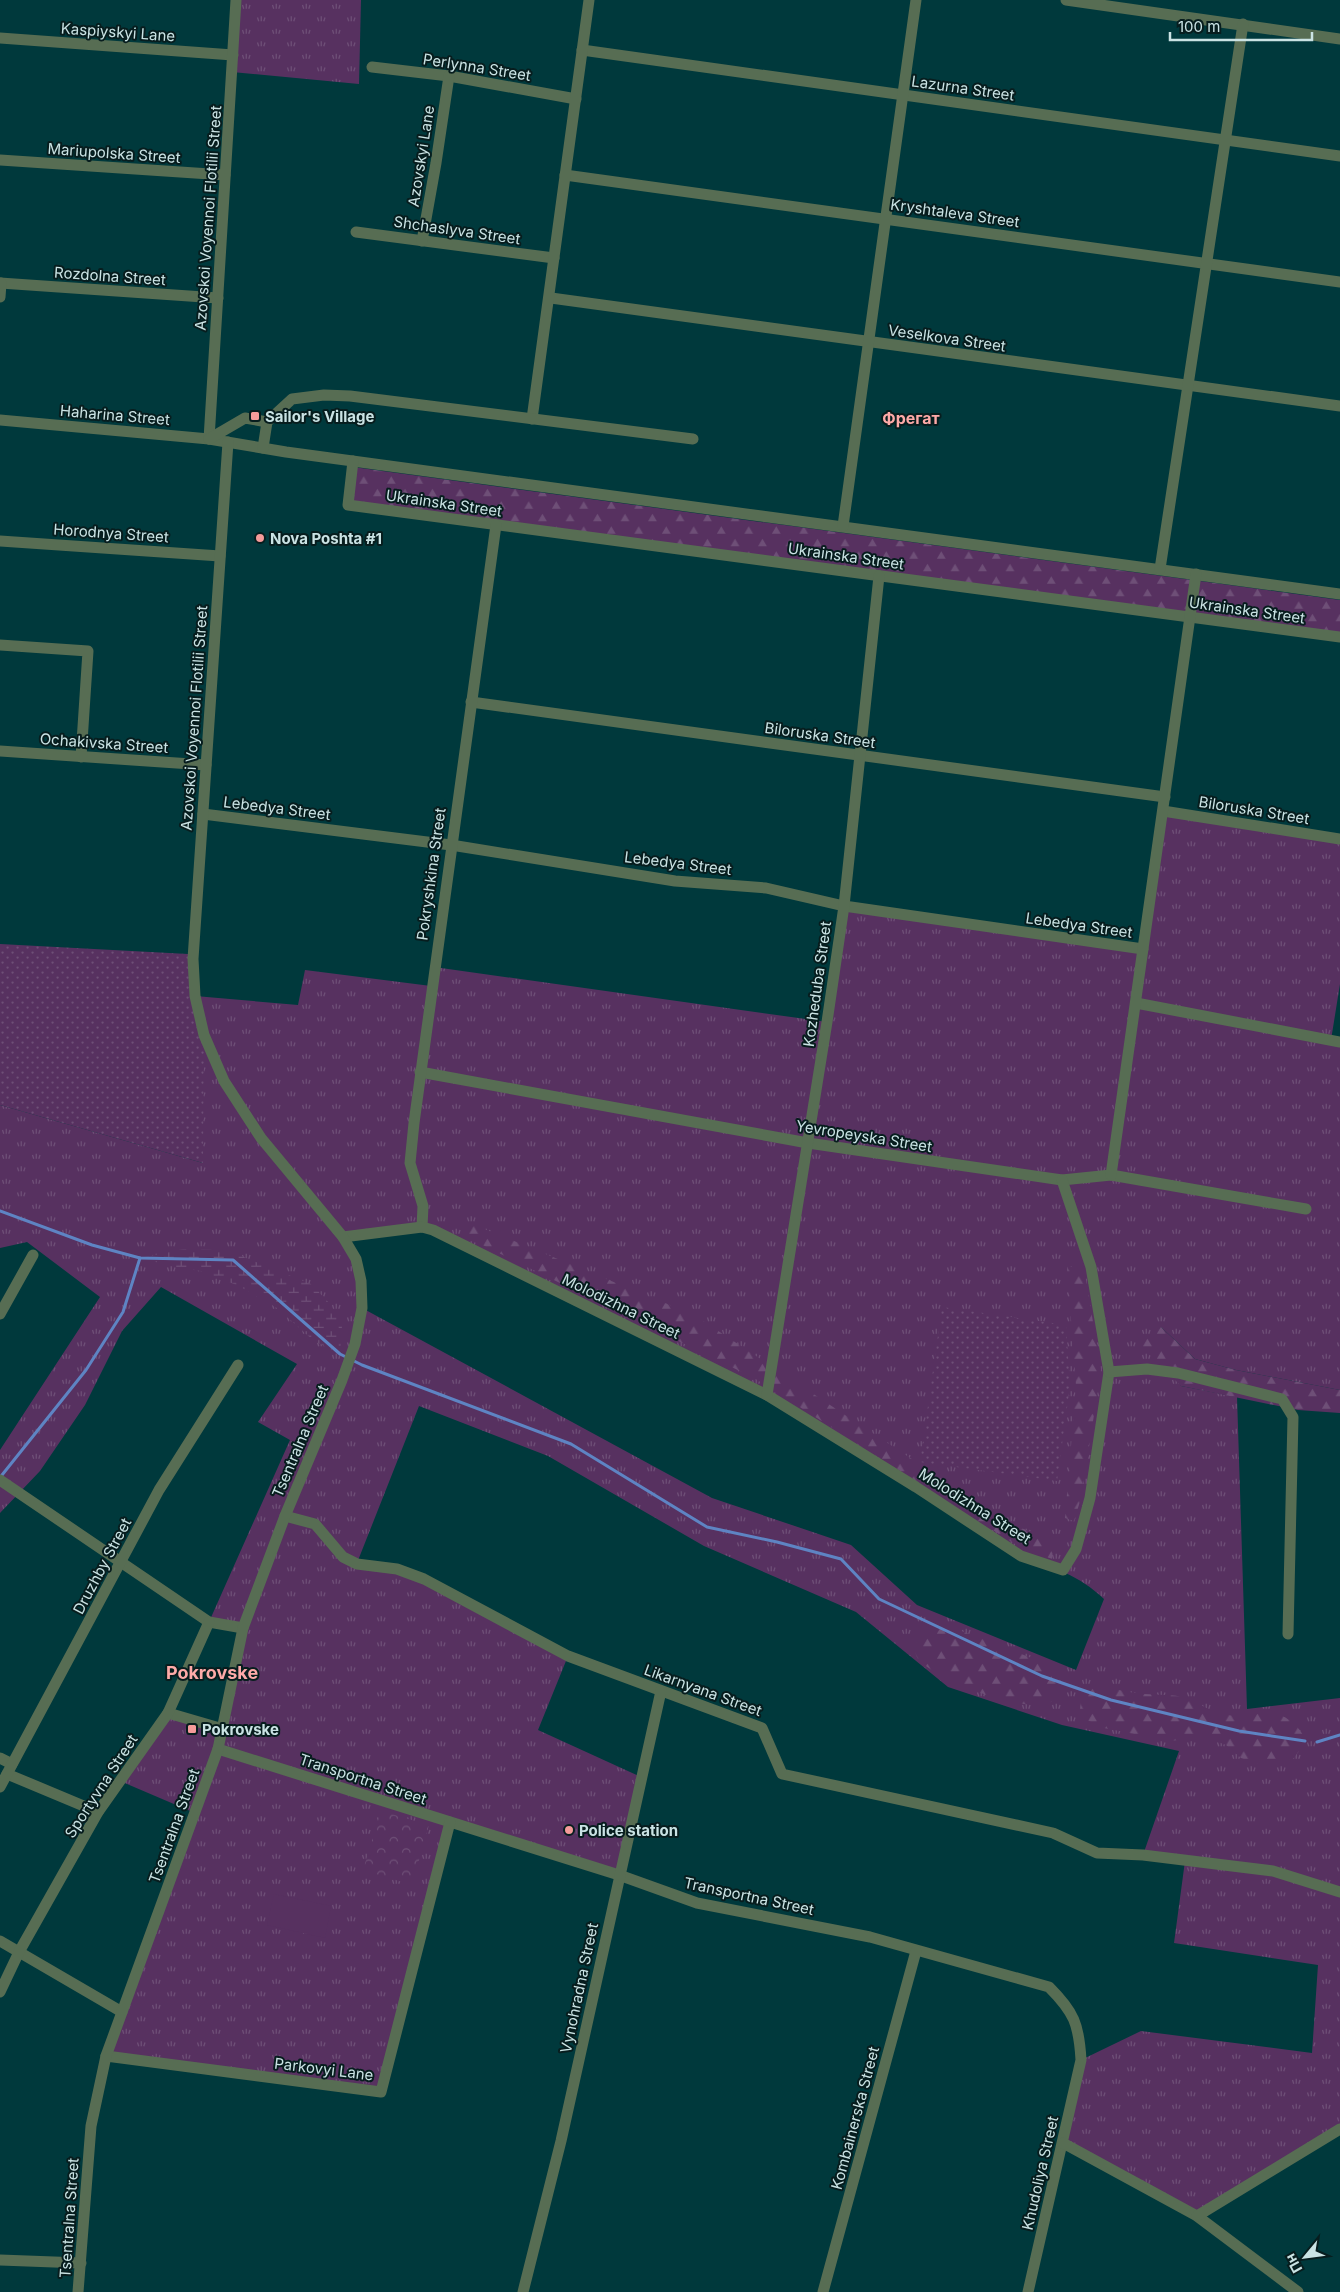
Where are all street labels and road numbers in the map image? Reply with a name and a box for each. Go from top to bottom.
street label: Kaspiyskyi Lane [60,19,176,45]
street label: Perlynna Street [422,49,532,85]
street label: Lazurna Street [910,71,1016,105]
street label: Azovskyi Lane [404,104,438,208]
street label: Azovskoi Voyennoi Flotilii Street [191,105,225,331]
street label: Mariupolska Street [47,139,181,167]
street label: Kryshtaleva Street [889,195,1021,231]
street label: Shchaslyva Street [392,212,522,248]
street label: Rozdolna Street [54,263,167,289]
street label: Veselkova Street [887,320,1007,356]
street label: Haharina Street [59,401,171,429]
street label: Ukrainska Street [385,485,503,521]
street label: Horodnya Street [53,519,169,547]
street label: Ukrainska Street [787,538,905,574]
street label: Ukrainska Street [1188,592,1306,628]
street label: Azovskoi Voyennoi Flotilii Street [177,605,211,831]
street label: Biloruska Street [763,718,877,752]
street label: Ochakivska Street [39,729,169,757]
street label: Lebedya Street [222,792,332,824]
street label: Biloruska Street [1197,792,1311,828]
street label: Pokryshkina Street [412,806,450,941]
street label: Lebedya Street [623,847,733,879]
street label: Lebedya Street [1024,908,1134,942]
street label: Kozheduba Street [799,920,835,1048]
street label: Yevropeyska Street [795,1116,933,1156]
street label: Molodizhna Street [559,1269,683,1343]
street label: Tsentralna Street [268,1382,332,1500]
street label: Molodizhna Street [915,1464,1035,1548]
street label: Druzhby Street [69,1515,135,1617]
street label: Likarnyana Street [642,1660,765,1720]
street label: Sportyvna Street [60,1731,142,1841]
street label: Transportna Street [297,1749,429,1809]
street label: Tsentralna Street [144,1766,204,1886]
street label: Transportna Street [682,1873,816,1919]
street label: Vynohradna Street [556,1921,602,2055]
street label: Kombainerska Street [827,2044,883,2192]
street label: Parkovyi Lane [273,2053,375,2085]
street label: Khudoliya Street [1018,2114,1062,2232]
street label: Tsentralna Street [55,2157,83,2279]

